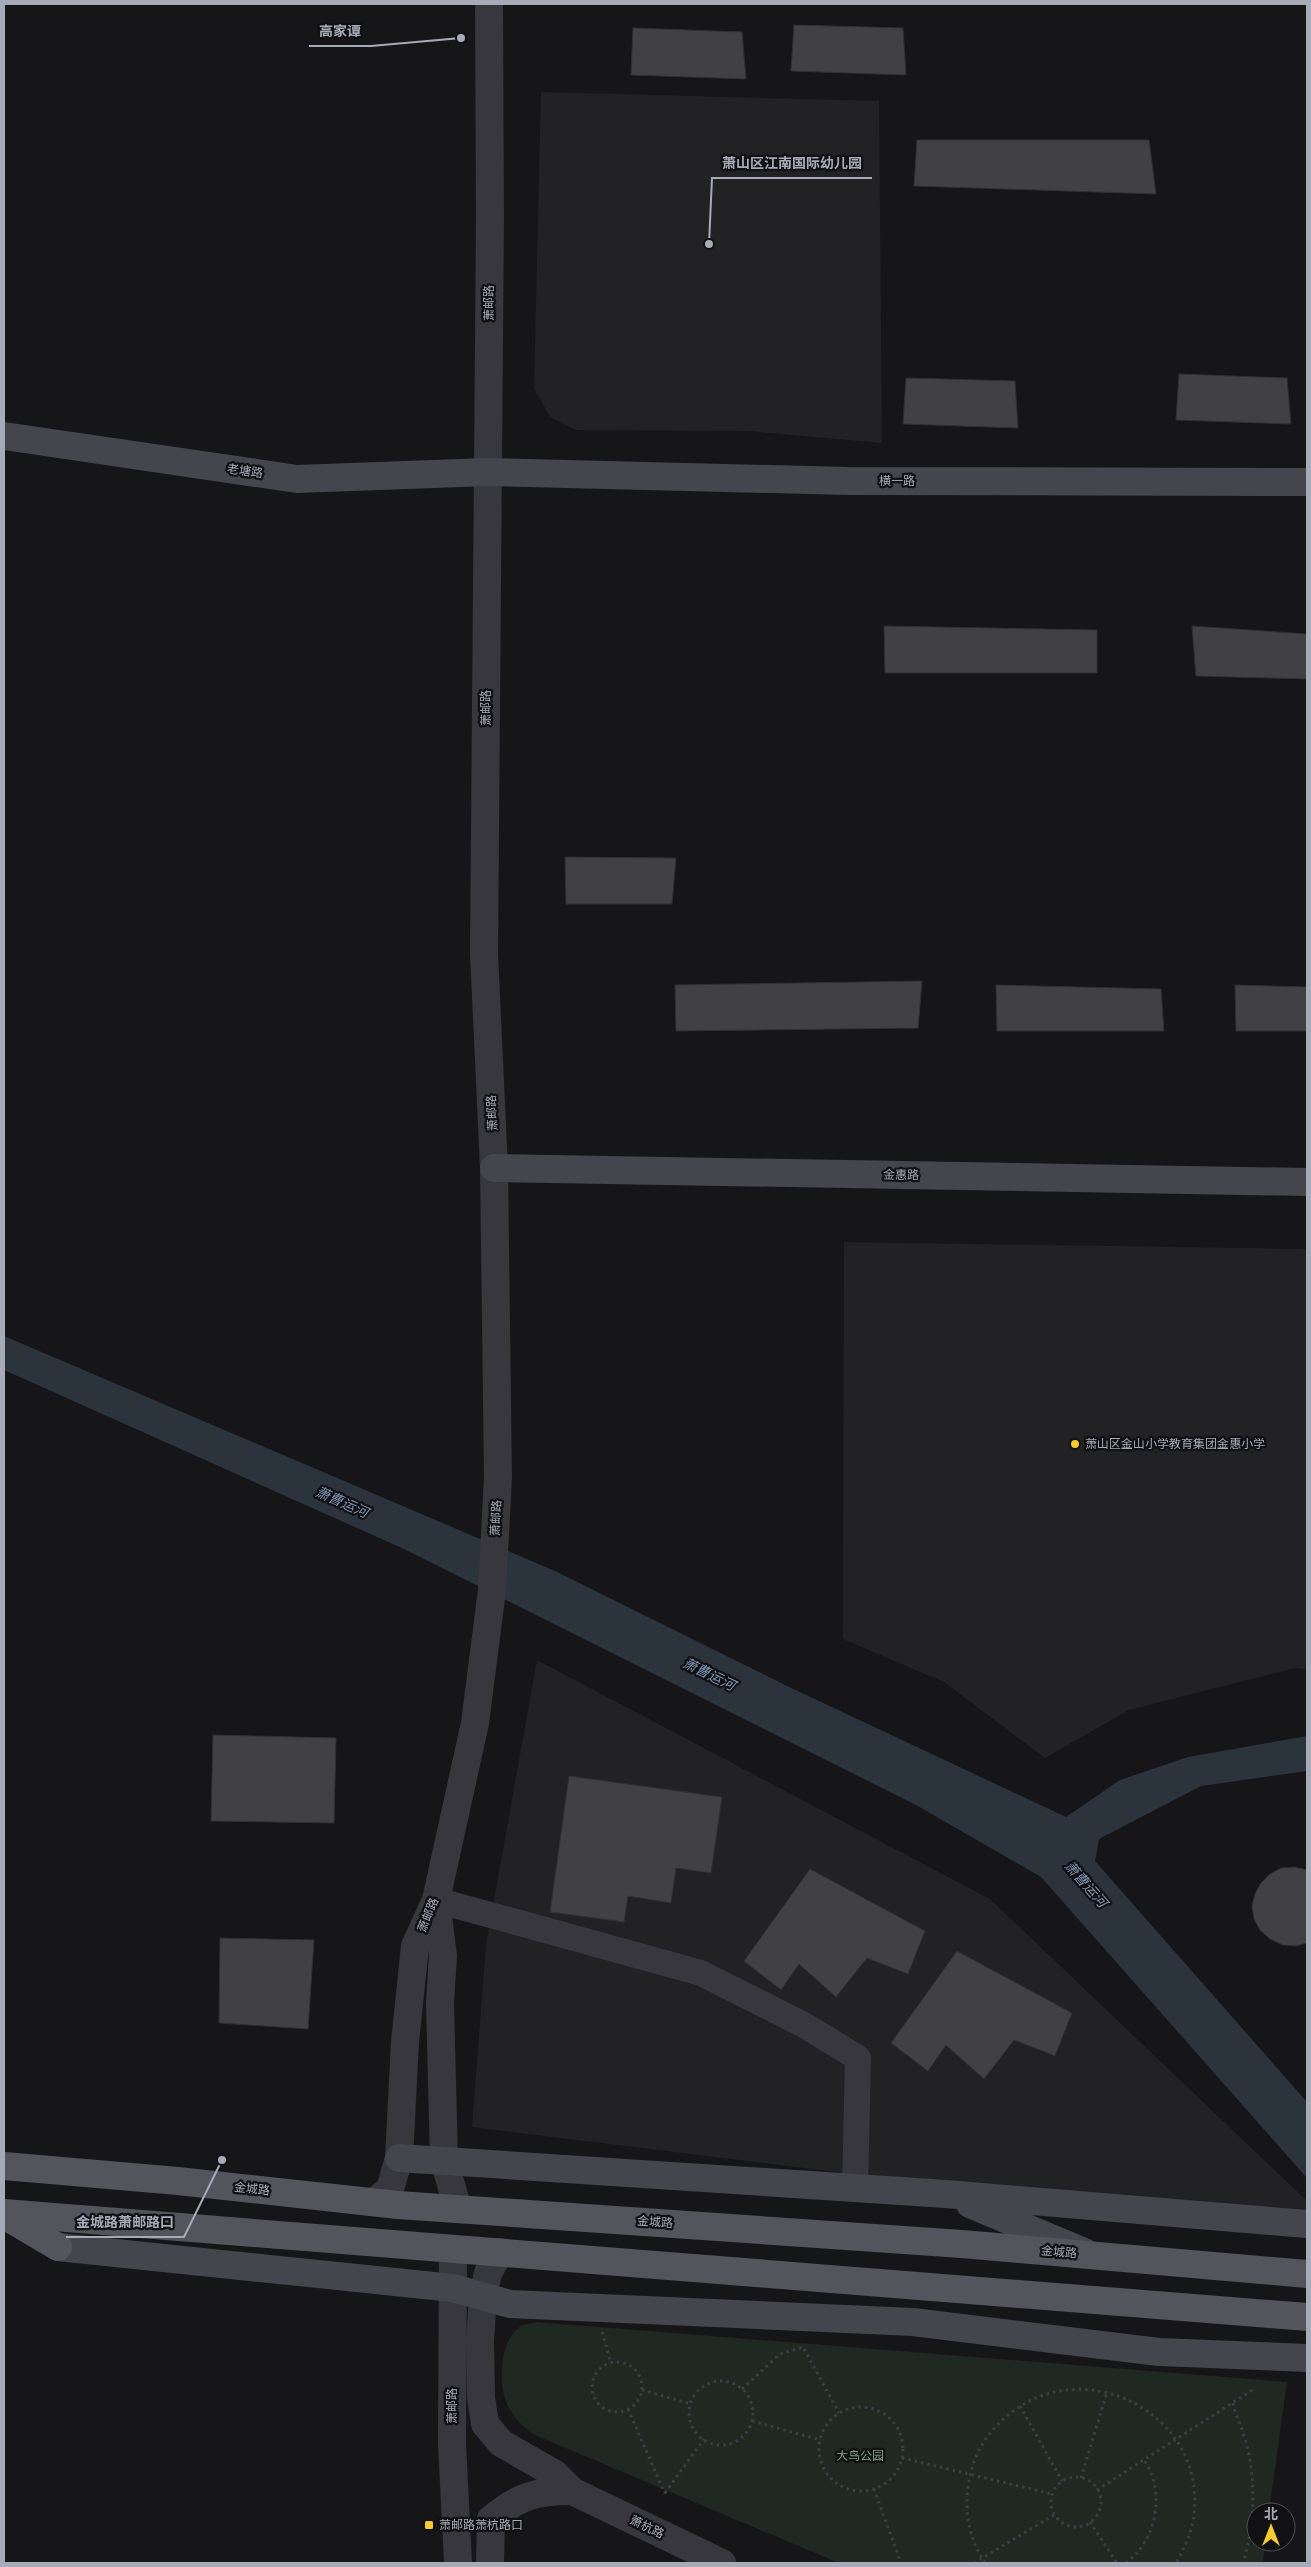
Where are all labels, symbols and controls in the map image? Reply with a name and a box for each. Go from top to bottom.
callout: 高家谭 [309,17,371,46]
text: 高家谭 [319,23,361,39]
callout: 萧山区江南国际幼儿园 [712,149,872,178]
text: 萧山区江南国际幼儿园 [722,155,862,171]
street label: 萧邮路 [482,285,496,321]
street label: 老塘路 [226,462,264,480]
street label: 横一路 [879,474,915,488]
street label: 萧邮路 [479,690,493,726]
street label: 萧邮路 [484,1095,500,1131]
street label: 金惠路 [883,1168,919,1182]
place label: 萧山区金山小学教育集团金惠小学 [1085,1437,1265,1451]
marker: 萧山区金山小学教育集团金惠小学 [1069,1438,1081,1450]
water label: 萧曹运河 [313,1483,374,1522]
street label: 萧邮路 [488,1500,504,1536]
water label: 萧曹运河 [680,1655,740,1695]
water label: 萧曹运河 [1062,1858,1112,1913]
street label: 萧邮路 [415,1896,441,1934]
street label: 金城路 [233,2180,271,2198]
callout: 金城路萧邮路口 [66,2208,184,2237]
text: 金城路萧邮路口 [76,2214,174,2230]
street label: 金城路 [637,2214,673,2230]
street label: 金城路 [1040,2243,1078,2261]
street label: 萧邮路 [445,2388,459,2424]
park label: 大鸟公园 [836,2449,884,2463]
north arrow [1246,2502,1296,2552]
text: 北 [1264,2506,1278,2522]
street label: 萧杭路 [628,2513,666,2541]
place label: 萧邮路萧杭路口 [439,2518,523,2532]
marker: 萧邮路萧杭路口 [423,2519,435,2531]

